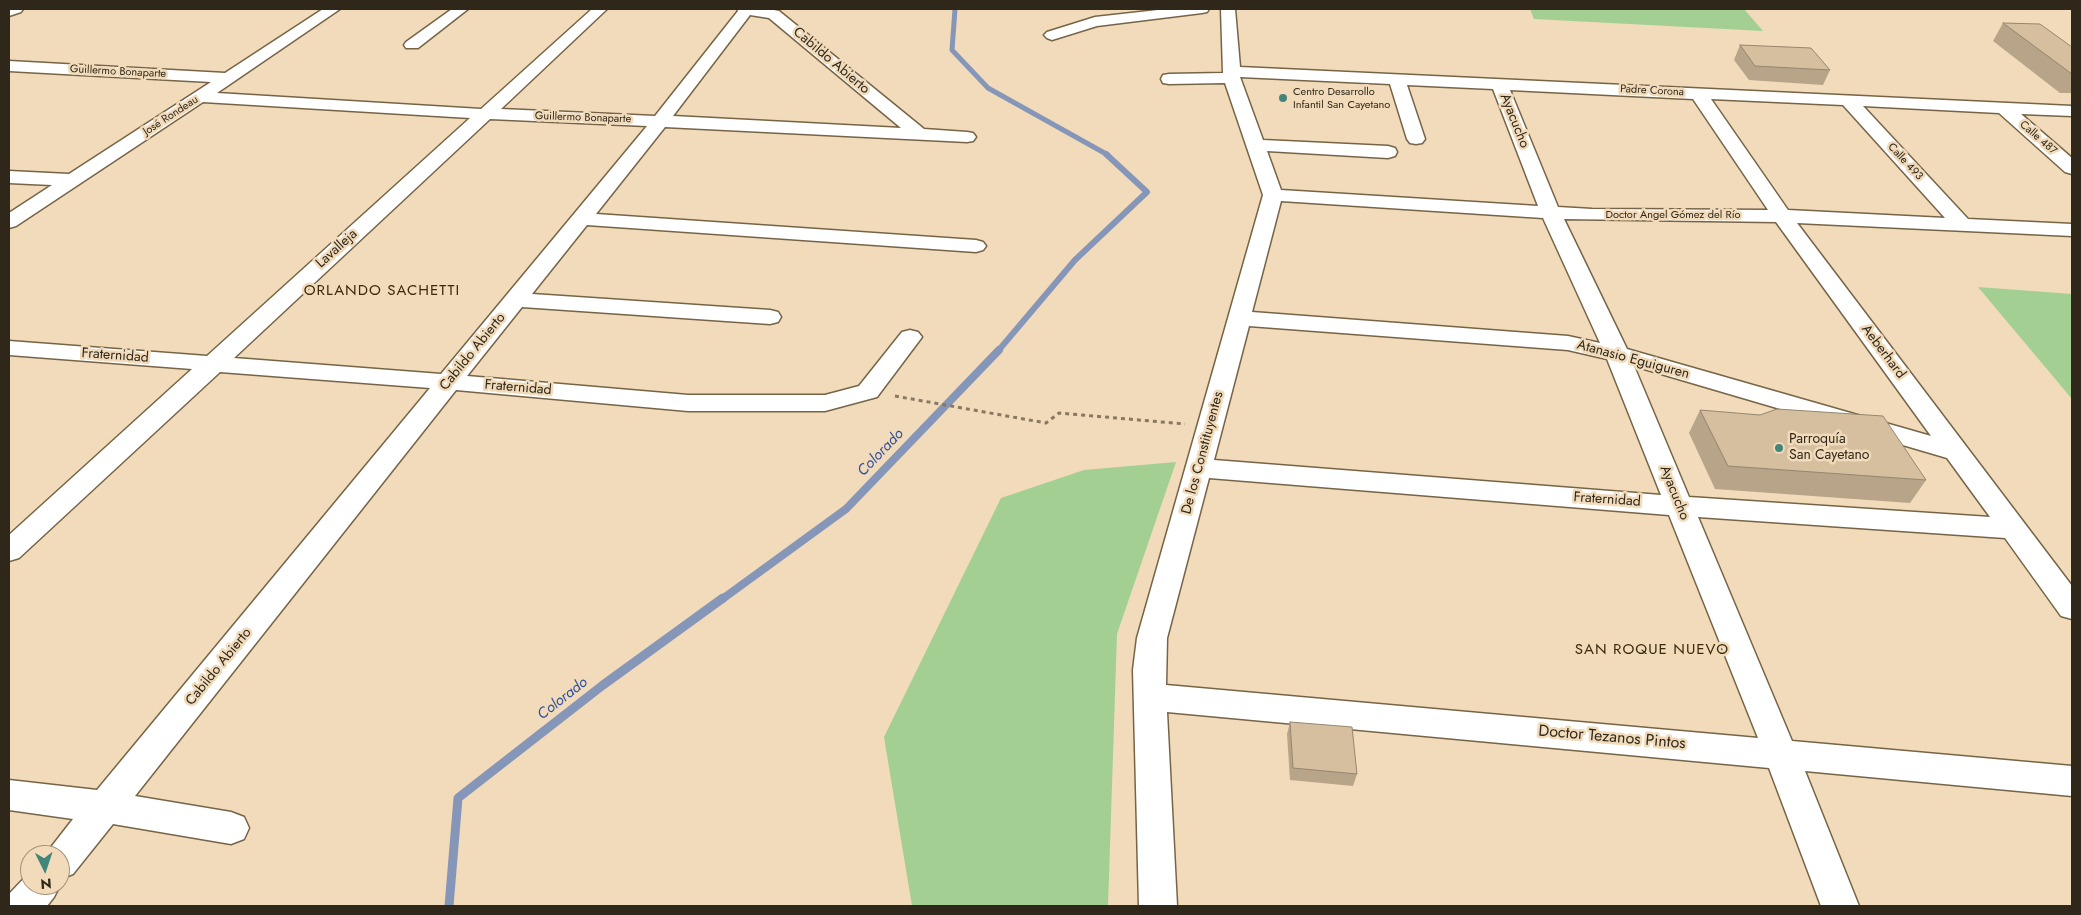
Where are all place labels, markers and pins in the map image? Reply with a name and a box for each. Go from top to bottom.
place label: Centro Desarrollo Infantil San Cayetano [1293,85,1390,111]
marker: Centro Desarrollo Infantil San Cayetano [1277,92,1289,104]
place label: Parroquía San Cayetano [1789,432,1869,464]
marker: Parroquía San Cayetano [1773,442,1785,454]

